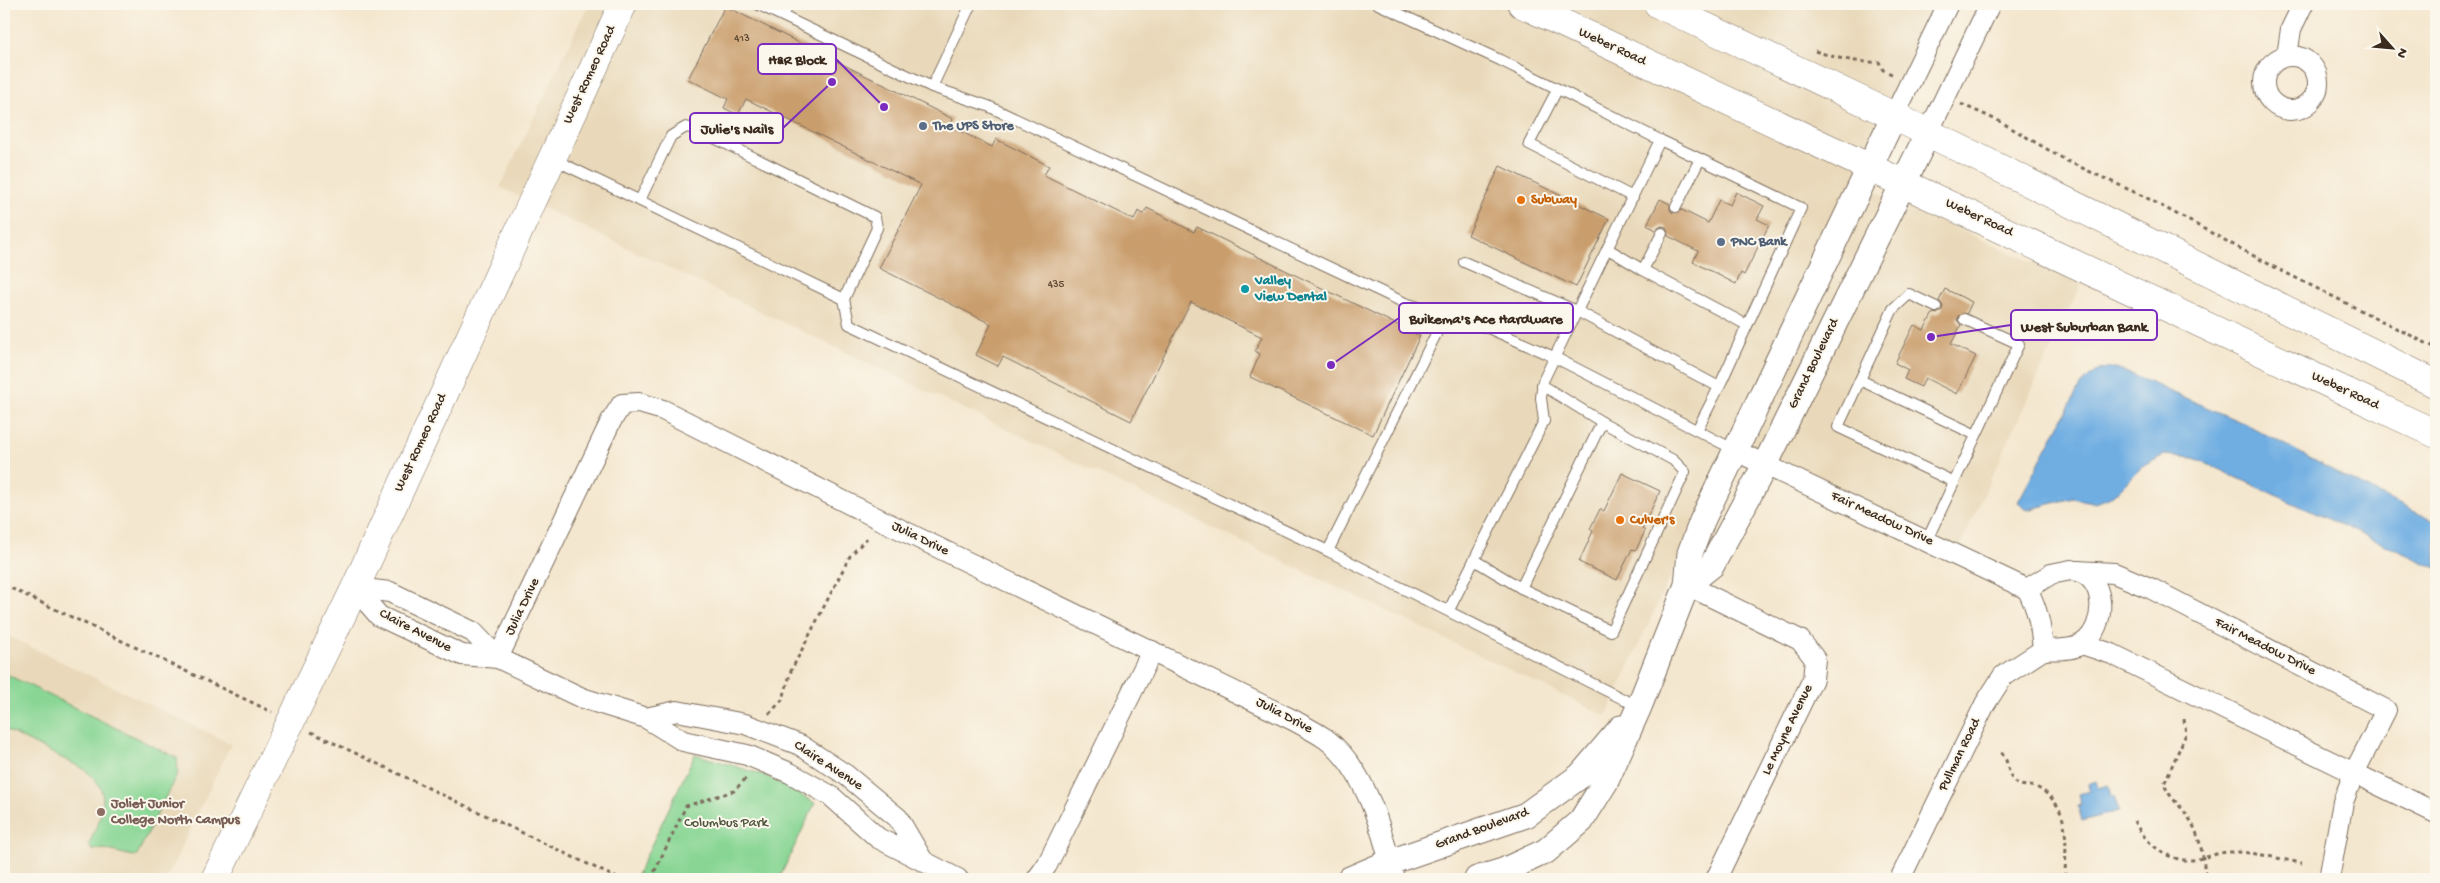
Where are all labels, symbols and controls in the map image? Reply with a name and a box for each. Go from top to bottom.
street label: West Romeo Road [560,22,621,127]
north arrow [2368,22,2418,72]
street label: Weber Road [1576,24,1650,71]
house number: 413 [734,33,750,45]
callout: H&R Block [758,44,836,74]
text: N [2392,45,2411,61]
text: H&R Block [768,52,828,70]
callout: Julie's Nails [690,113,783,143]
place label: The UPS Store [932,118,1014,135]
marker: The UPS Store [917,120,929,132]
text: Julie's Nails [700,121,775,139]
place label: Subway [1531,192,1577,209]
marker: Subway [1515,194,1527,206]
street label: Weber Road [1943,195,2017,242]
place label: PNC Bank [1730,234,1788,251]
marker: PNC Bank [1715,236,1727,248]
place label: Valley View Dental [1254,273,1327,306]
house number: 435 [1048,279,1065,291]
marker: Valley View Dental [1239,283,1251,295]
callout: Buikema's Ace Hardware [1399,303,1573,333]
callout: West Suburban Bank [2011,310,2157,340]
text: Buikema's Ace Hardware [1408,311,1564,329]
street label: Grand Boulevard [1785,315,1844,412]
text: West Suburban Bank [2020,319,2150,337]
street label: Weber Road [2309,368,2383,415]
street label: West Romeo Road [391,390,452,495]
street label: Fair Meadow Drive [1827,487,1937,551]
place label: Culver's [1629,512,1675,529]
marker: Culver's [1614,514,1626,526]
street label: Julia Drive [889,518,952,561]
street label: Julia Drive [502,575,545,638]
street label: Claire Avenue [376,605,455,657]
street label: Fair Meadow Drive [2211,614,2319,680]
street label: Le Moyne Avenue [1759,681,1818,778]
street label: Julia Drive [1253,694,1316,738]
street label: Pullman Road [1935,714,1986,795]
street label: Claire Avenue [790,737,866,795]
place label: Joliet Junior College North Campus [110,796,240,829]
street label: Grand Boulevard [1433,804,1533,854]
marker: Joliet Junior College North Campus [95,806,107,818]
park label: Columbus Park [684,815,770,832]

